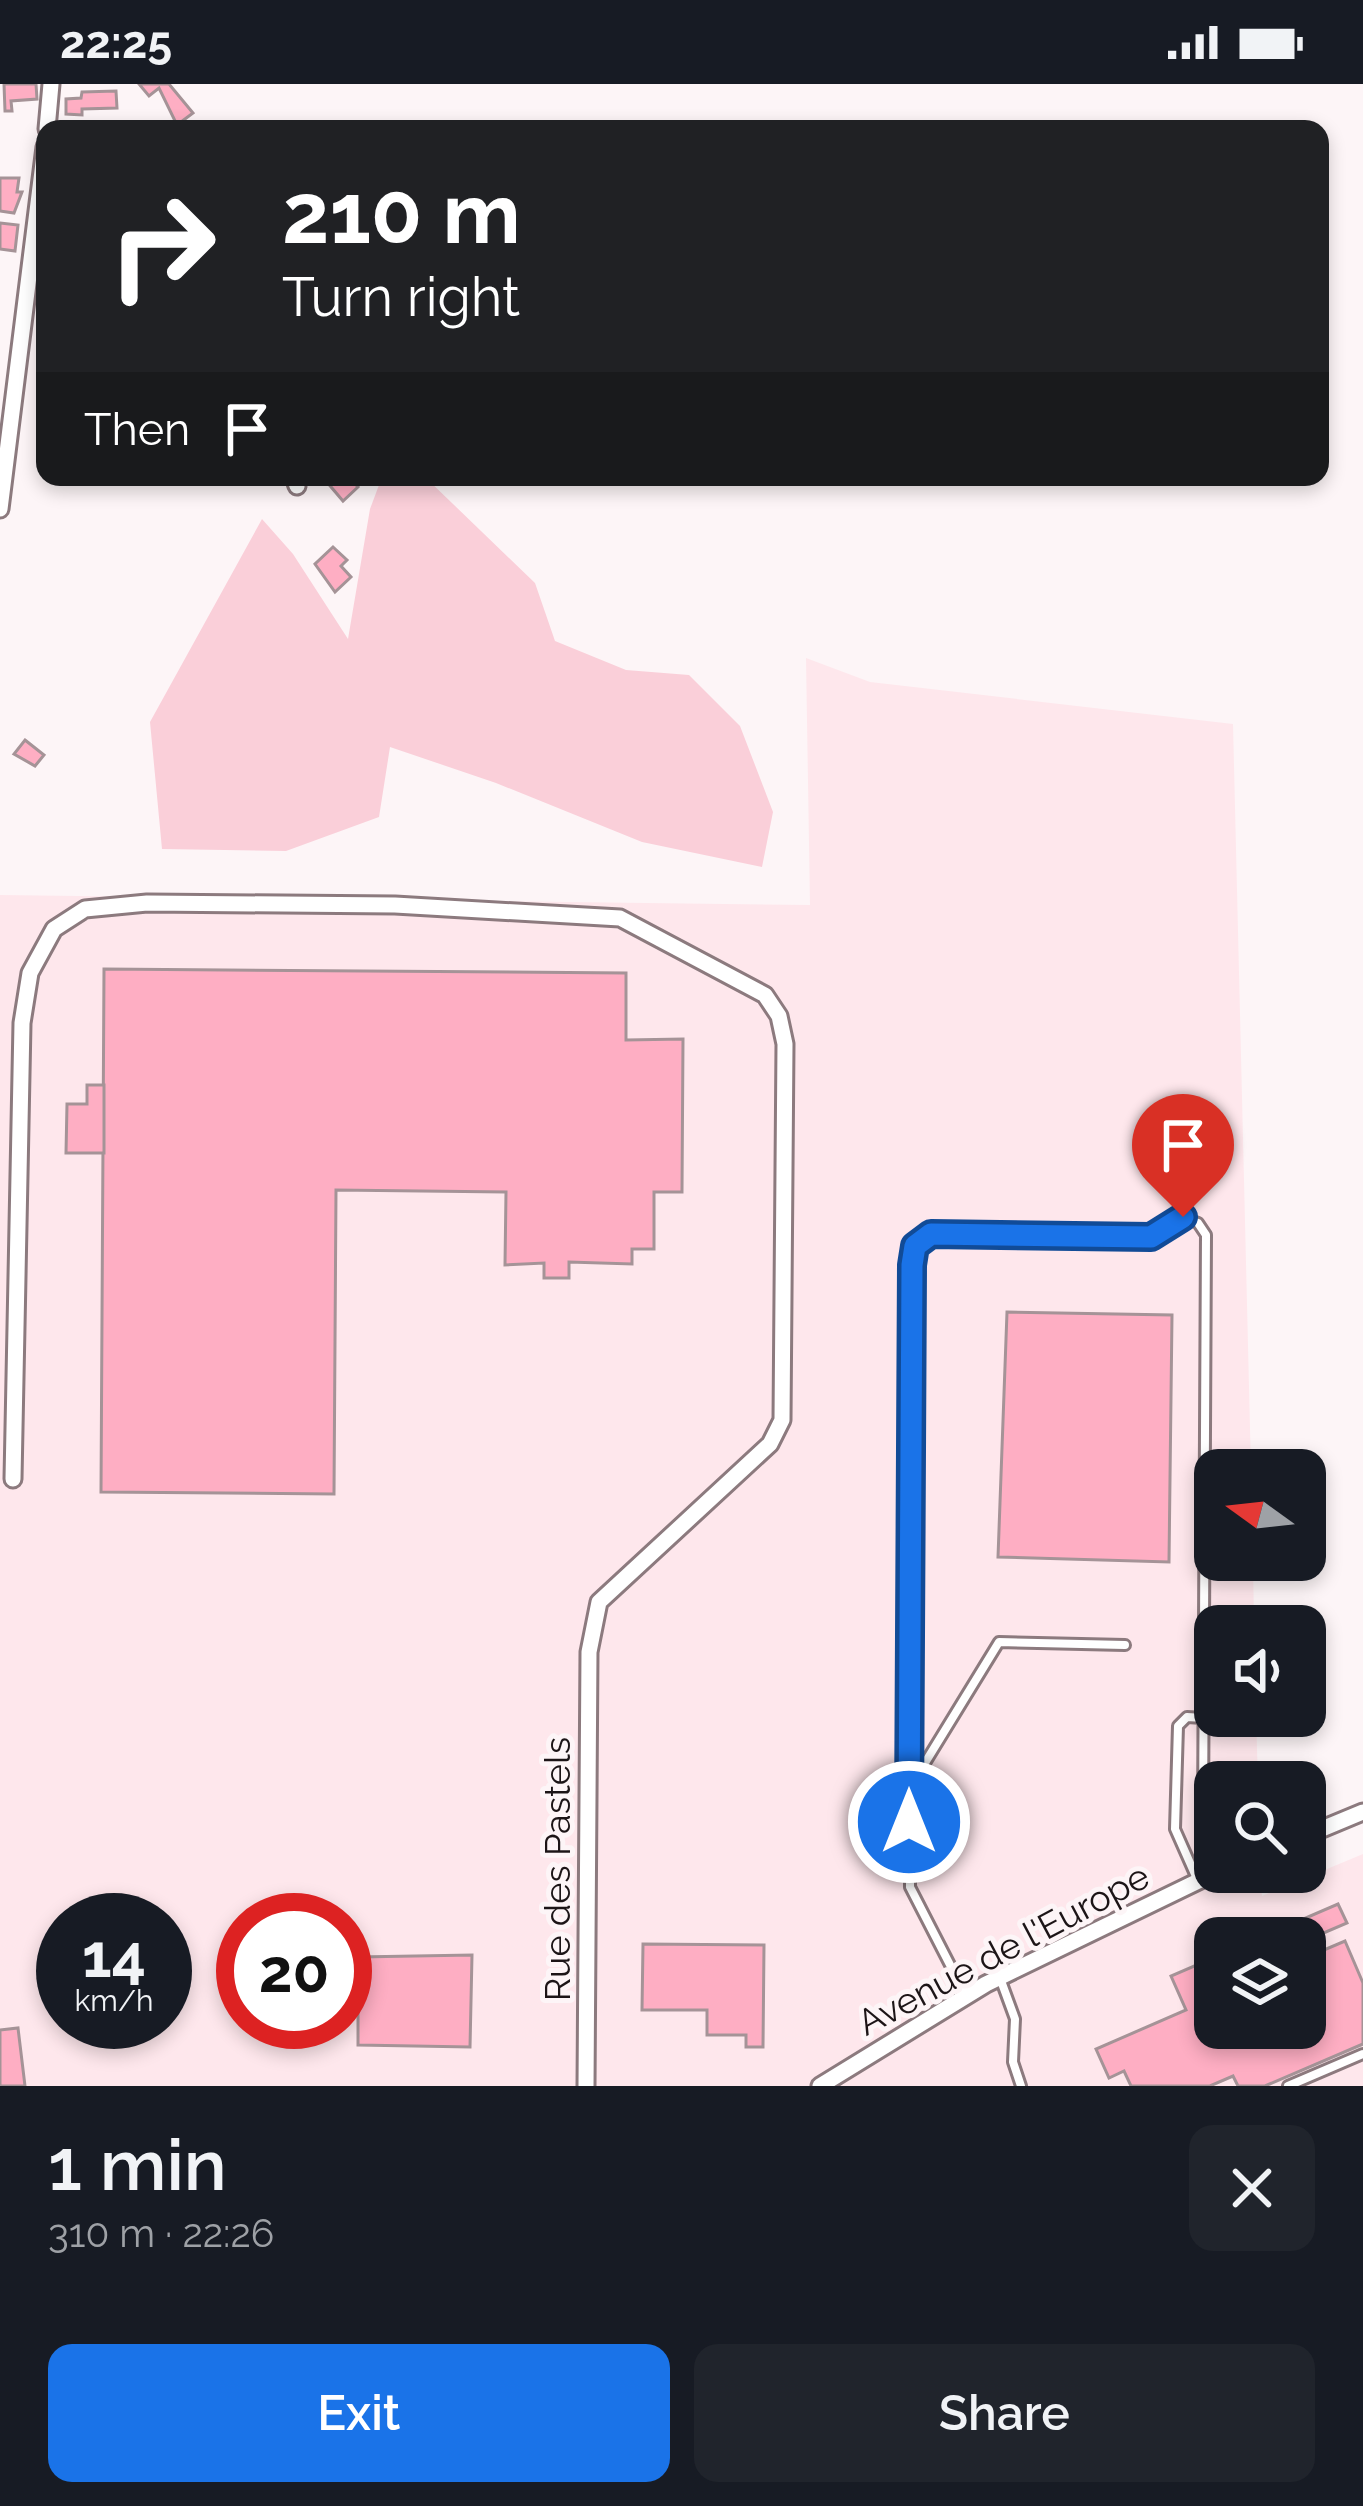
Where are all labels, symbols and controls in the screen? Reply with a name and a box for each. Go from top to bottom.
text: 22:25 [60,16,172,69]
text: 210 m [282,164,521,263]
icon: right [84,168,240,324]
text: Turn right [282,265,520,329]
icon: arrive [214,396,280,462]
text: Then [84,403,190,456]
pin [1132,1094,1234,1217]
icon: arrive [1150,1112,1216,1178]
north arrow [1194,1449,1326,1581]
map controls [1194,1449,1326,2049]
button: sound [1194,1605,1326,1737]
street label: Rue des Pastels [536,1737,578,2001]
position arrow [846,1759,972,1885]
button: search [1194,1761,1326,1893]
street label: Avenue de l'Europe [850,1854,1156,2044]
speed limit sign: 20 [216,1893,372,2049]
button: layers [1194,1917,1326,2049]
text: 14 [82,1921,146,1991]
text: km/h [74,1983,154,2018]
text: 1 min [48,2122,227,2207]
button: close [1189,2125,1315,2251]
text: 310 m · 22:26 [48,2210,274,2256]
button: Exit [48,2344,670,2482]
button: Share [694,2344,1315,2482]

